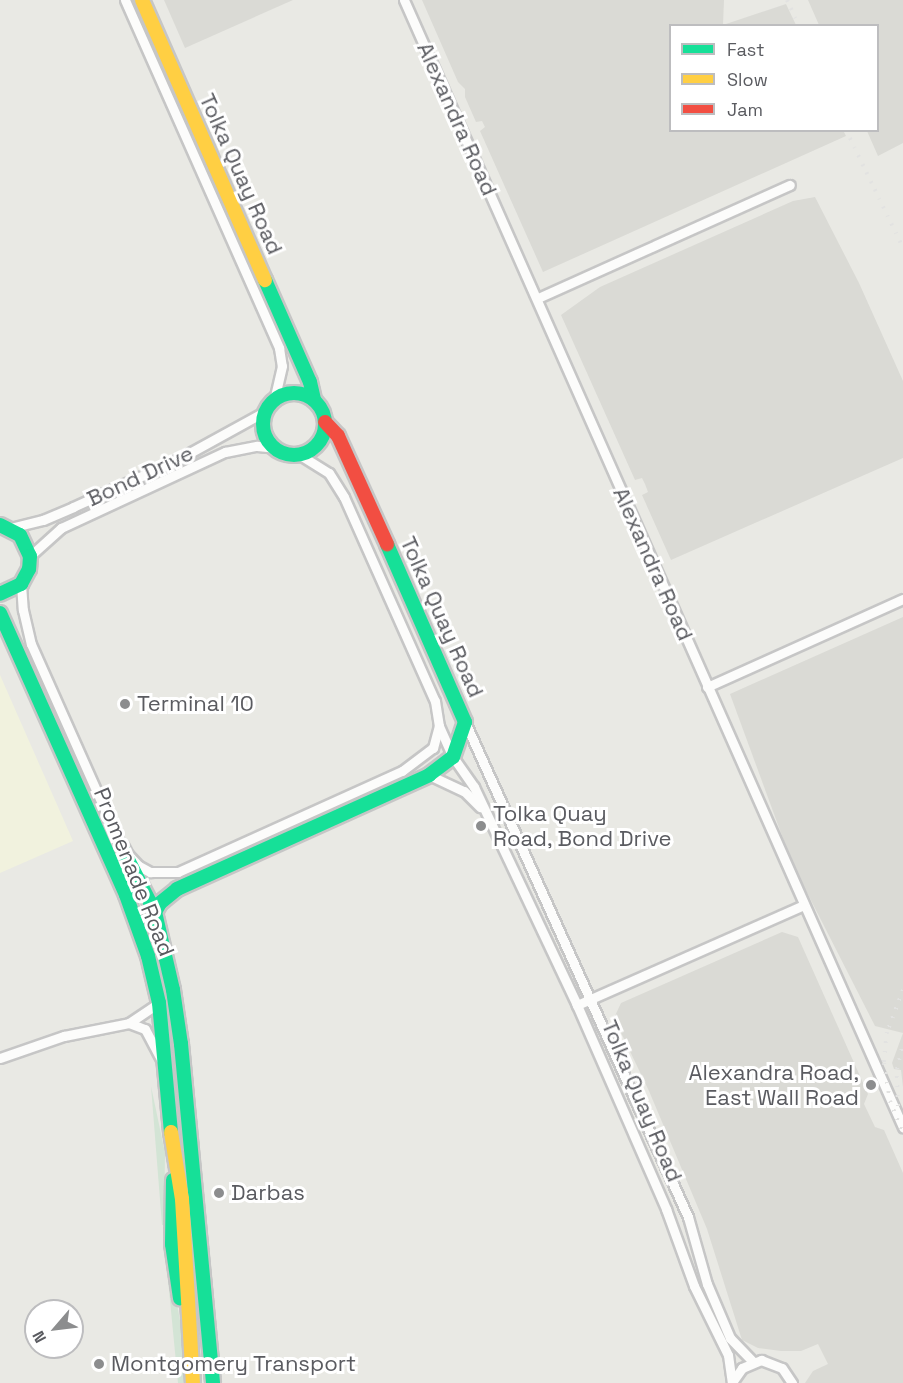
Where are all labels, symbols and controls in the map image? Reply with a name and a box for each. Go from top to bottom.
legend [669,24,879,132]
street label: Alexandra Road [411,38,503,200]
text: Fast [727,38,764,61]
text: Slow [727,68,768,91]
street label: Tolka Quay Road [194,89,288,259]
text: Jam [727,98,763,121]
street label: Bond Drive [83,440,197,512]
street label: Alexandra Road [607,483,699,645]
street label: Tolka Quay Road [395,532,489,702]
place label: Terminal 10 [137,691,254,717]
marker: Terminal 10 [118,697,132,711]
street label: Promenade Road [88,784,180,960]
place label: Tolka Quay Road, Bond Drive [493,800,672,852]
marker: Tolka Quay Road, Bond Drive [474,819,488,833]
street label: Tolka Quay Road [596,1016,688,1186]
place label: Alexandra Road, East Wall Road [689,1059,859,1110]
marker: Alexandra Road, East Wall Road [864,1078,878,1092]
place label: Darbas [231,1180,305,1206]
marker: Darbas [212,1186,226,1200]
north arrow [24,1299,84,1359]
text: N [28,1327,51,1346]
place label: Montgomery Transport [111,1351,357,1377]
marker: Montgomery Transport [92,1357,106,1371]

